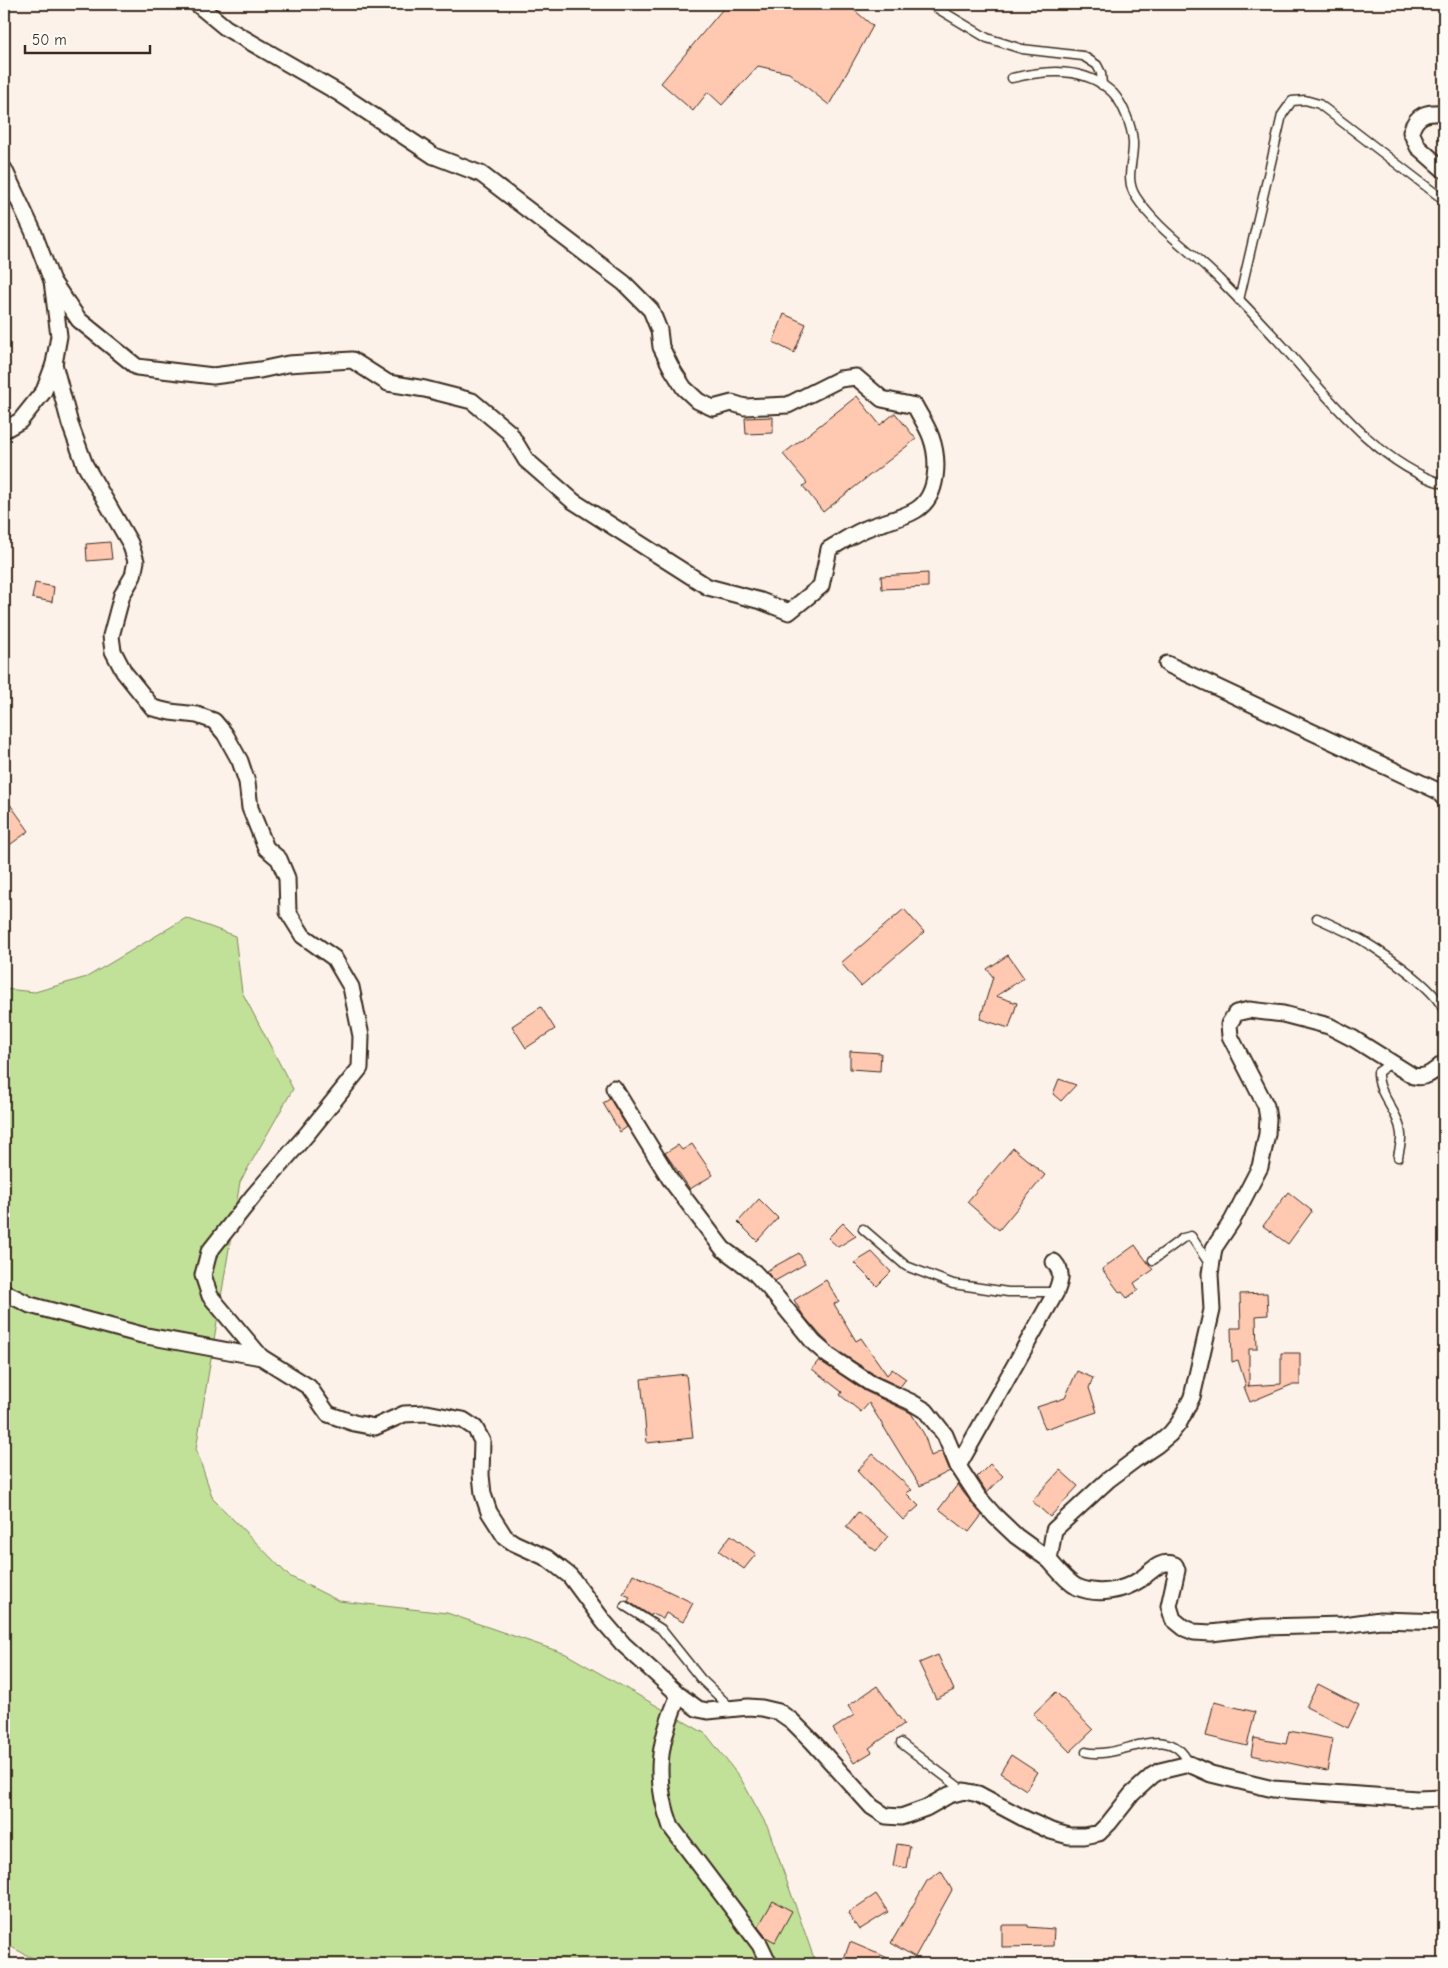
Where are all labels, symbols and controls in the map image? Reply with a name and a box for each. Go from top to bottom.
scale bar [25,22,150,54]
text: 50 m [32,31,67,49]

